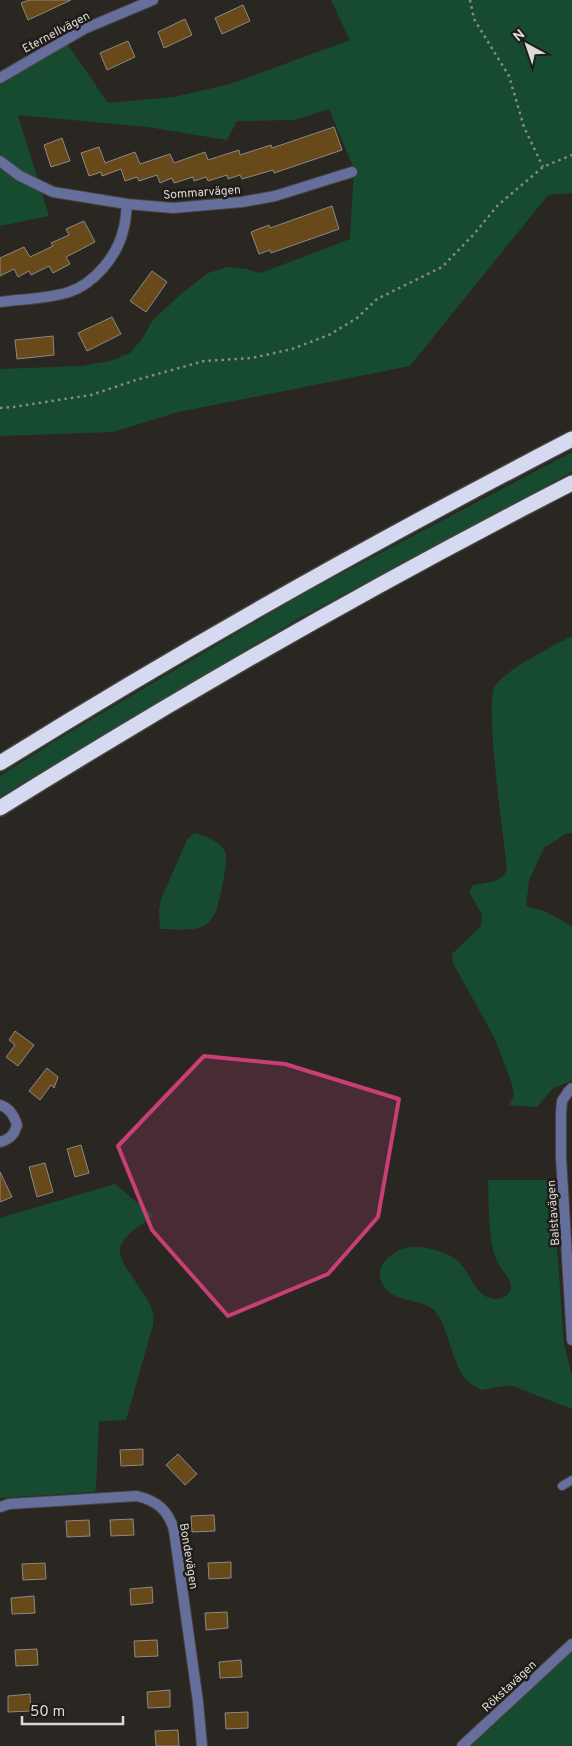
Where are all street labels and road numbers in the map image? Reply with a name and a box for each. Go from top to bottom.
street label: Eternellvägen [20,8,93,57]
street label: Sommarvägen [163,182,241,204]
street label: Balstavägen [544,1179,564,1246]
street label: Bondevägen [175,1522,201,1590]
street label: Rökstavägen [479,1657,540,1716]

